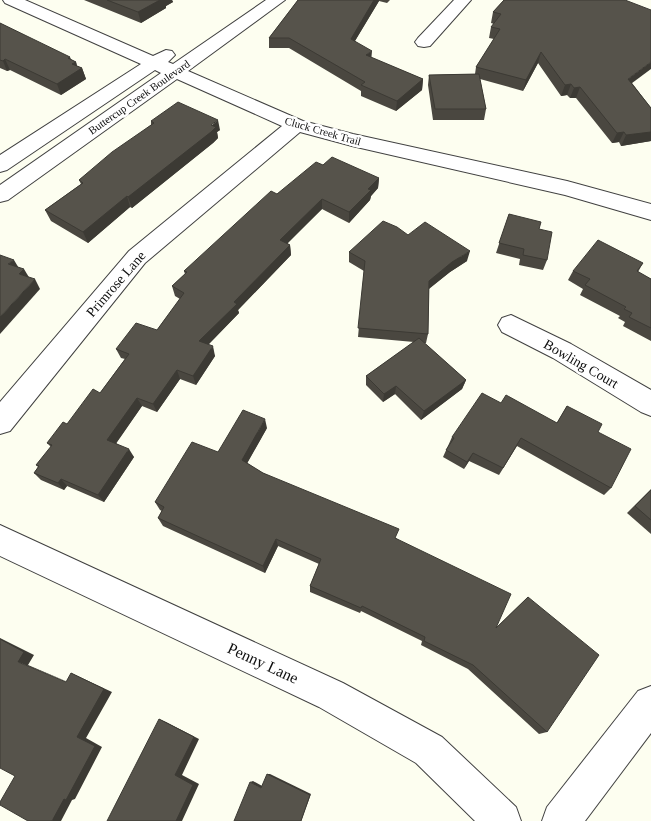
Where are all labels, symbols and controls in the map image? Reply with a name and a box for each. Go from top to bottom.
street label: Buttercup Creek Boulevard [86,57,192,137]
street label: Cluck Creek Trail [283,114,363,148]
street label: Primrose Lane [83,248,149,320]
street label: Bowling Court [541,337,621,391]
street label: Penny Lane [225,639,301,688]

